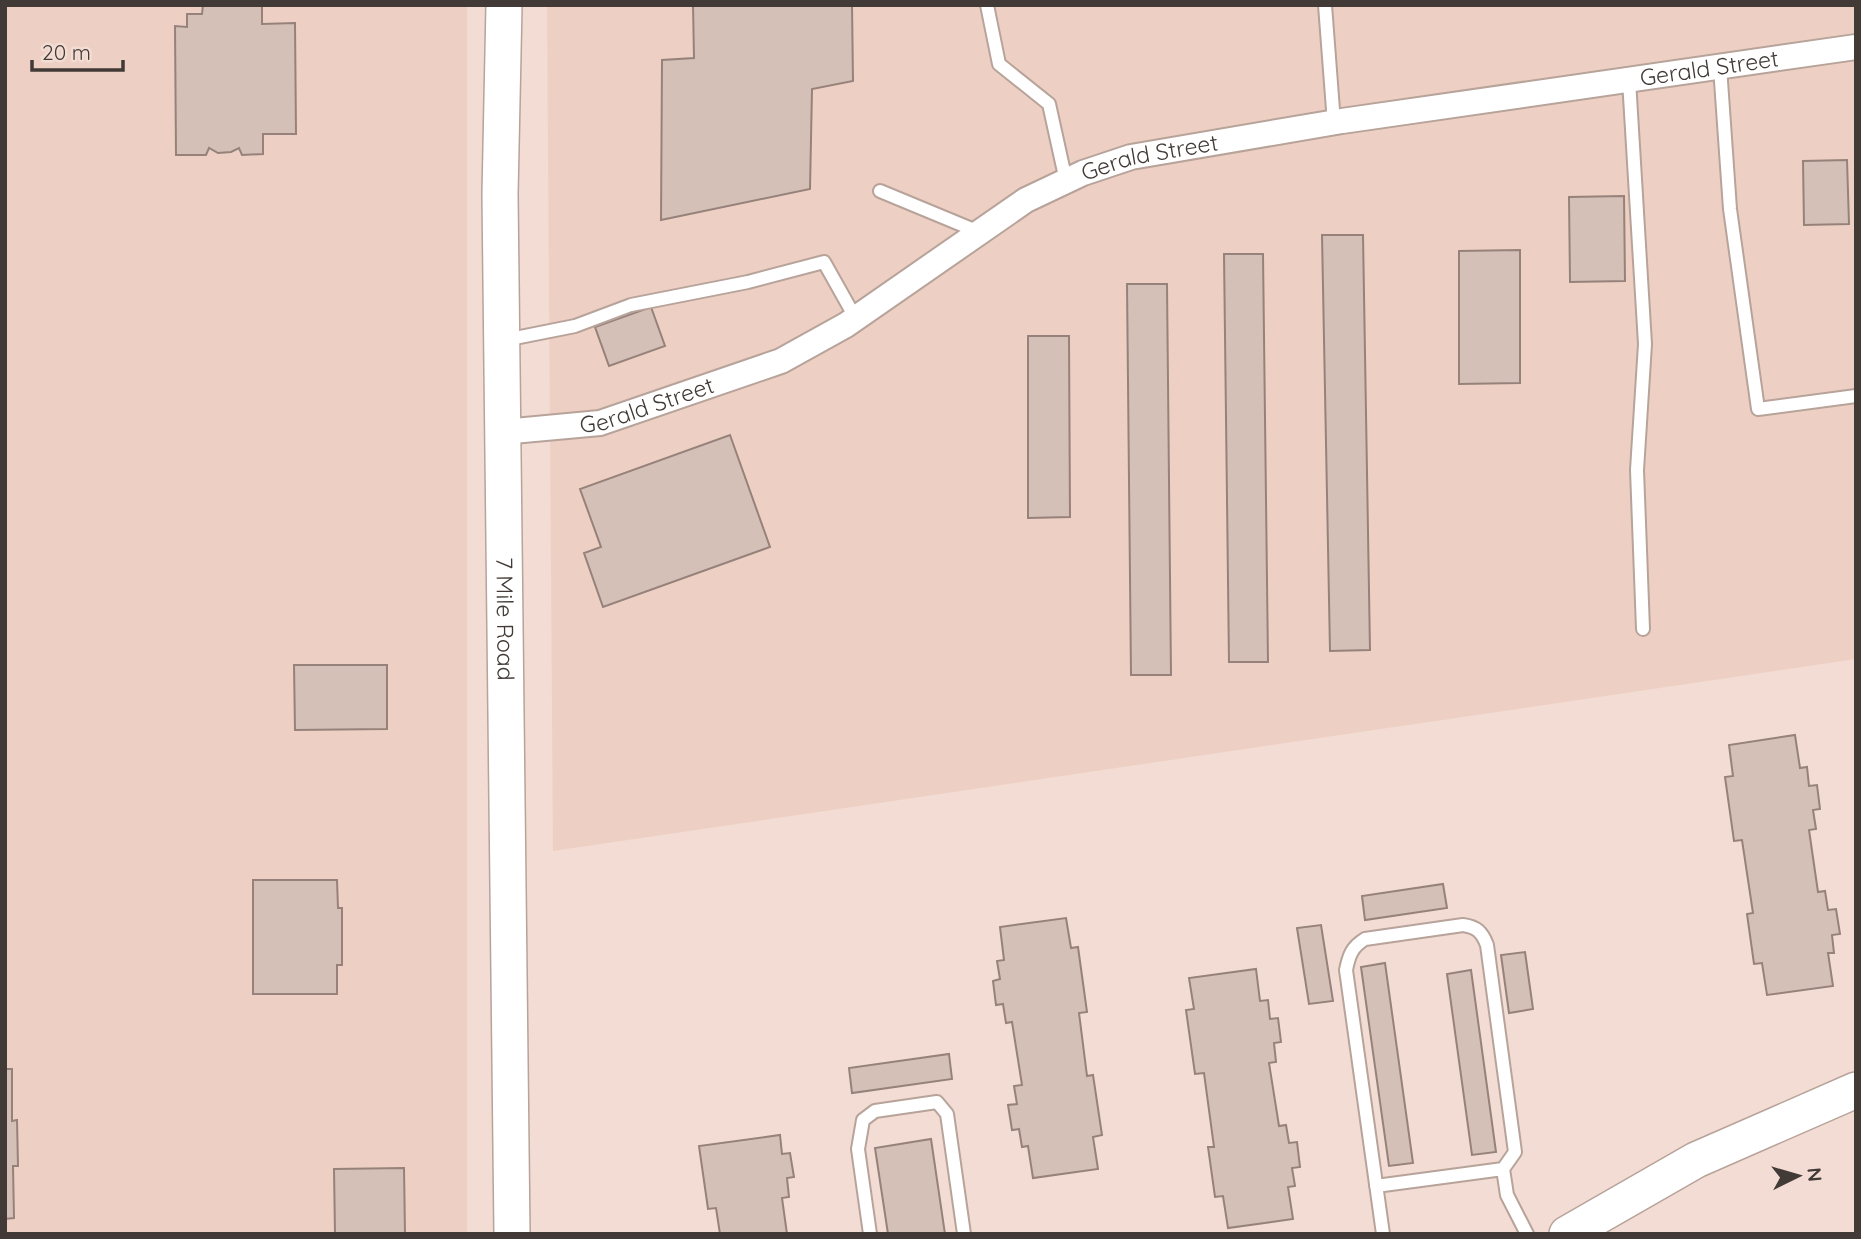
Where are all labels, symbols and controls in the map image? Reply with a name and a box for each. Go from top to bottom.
scale bar [32,28,122,72]
text: 20 m [42,39,91,65]
street label: Gerald Street [1638,43,1781,92]
street label: Gerald Street [1077,127,1220,187]
street label: Gerald Street [578,370,718,439]
street label: 7 Mile Road [490,557,521,681]
north arrow [1763,1141,1833,1211]
text: N [1802,1167,1827,1183]

